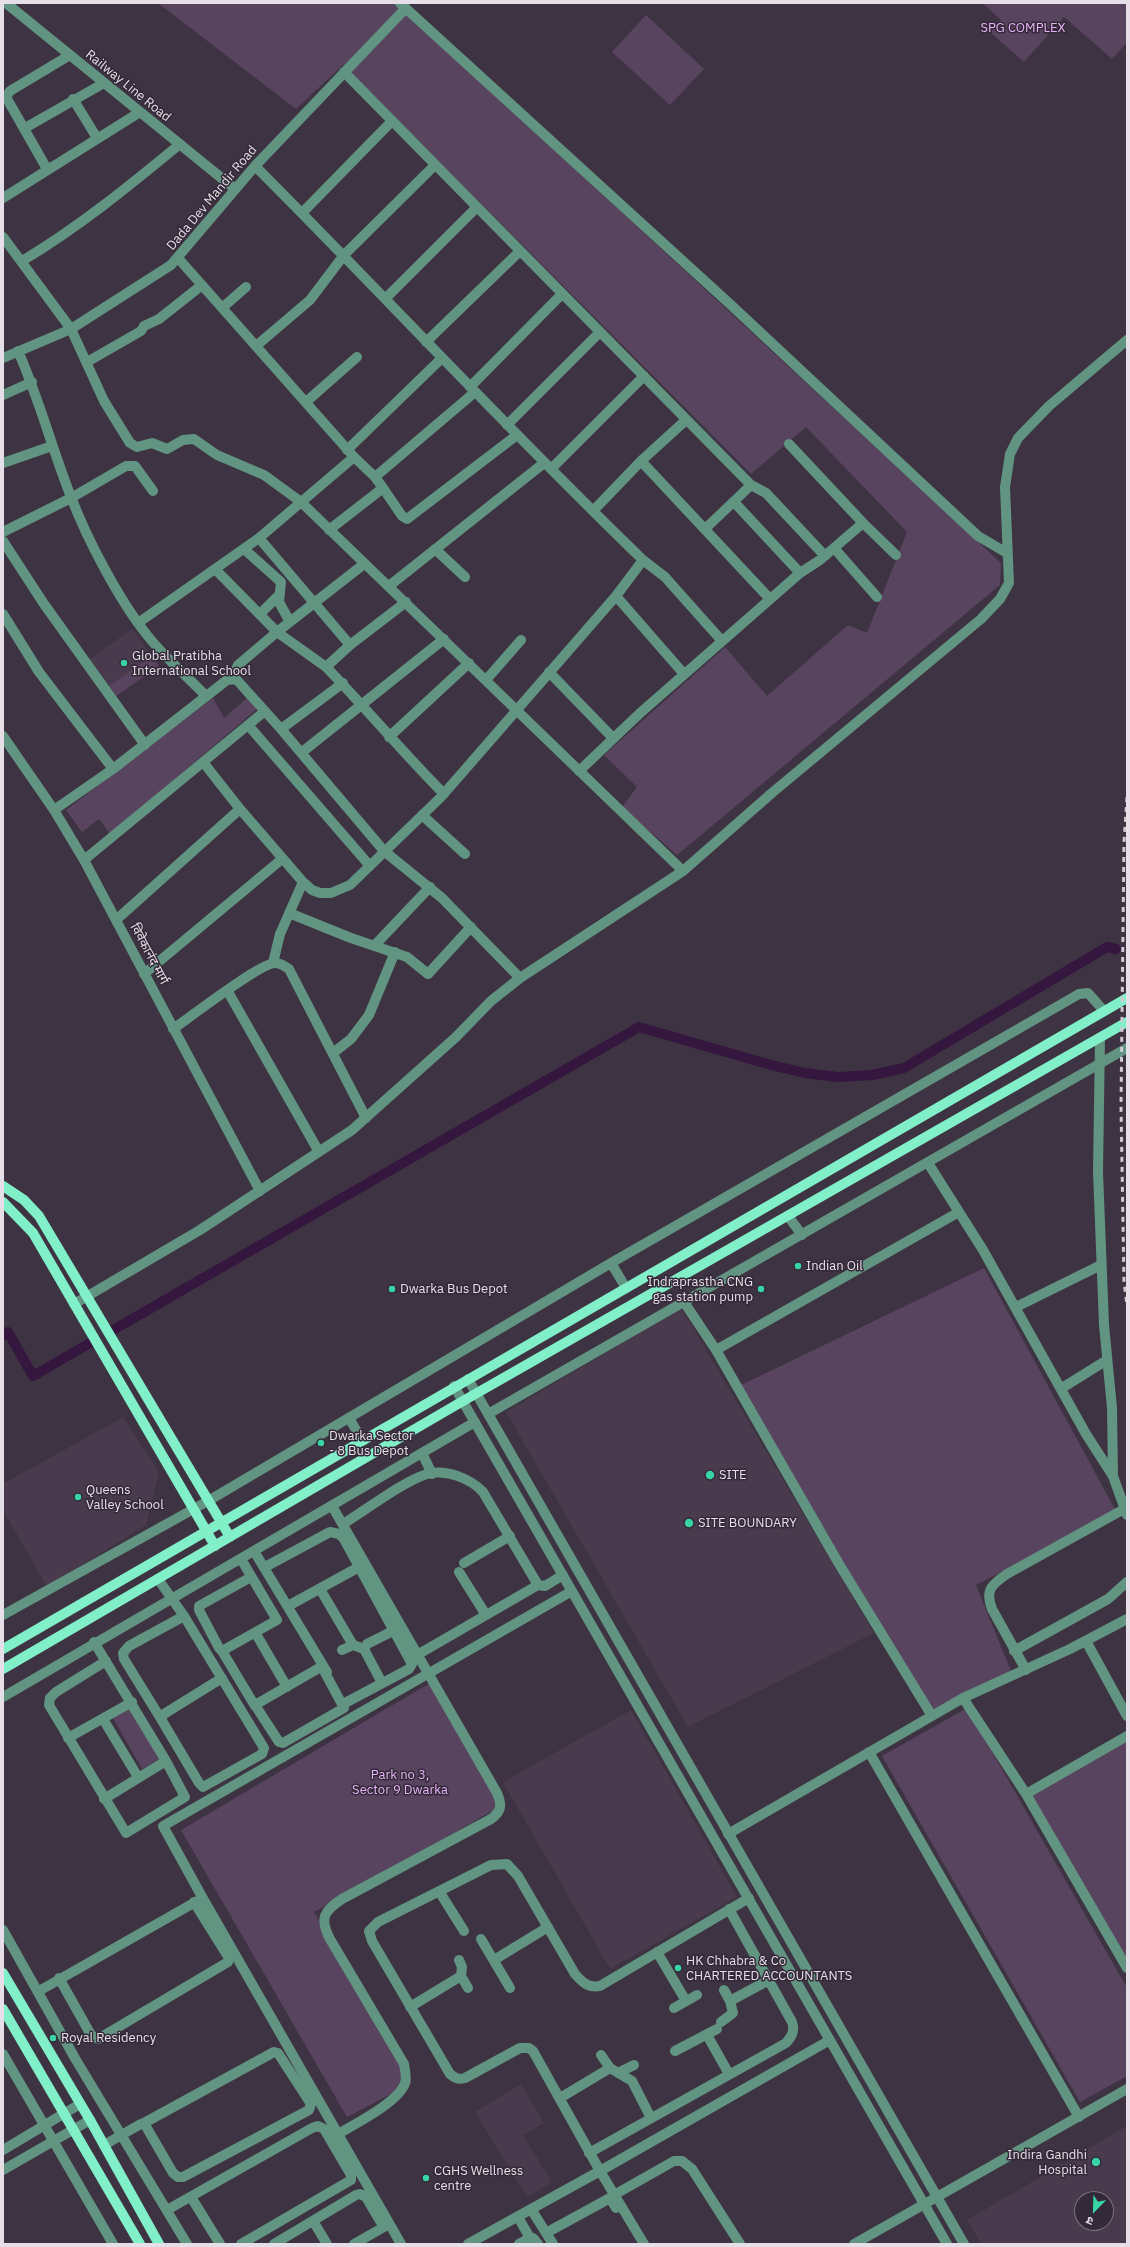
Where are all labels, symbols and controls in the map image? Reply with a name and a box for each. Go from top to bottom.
park label: SPG COMPLEX [980,20,1066,36]
street label: Railway Line Road [82,47,174,125]
street label: Dada Dev Mandir Road [164,142,260,254]
place label: Global Pratibha International School [132,648,251,679]
marker: Global Pratibha International School [119,658,129,668]
street label: विवेकानंद मार्ग [126,921,172,987]
place label: Indian Oil [806,1258,863,1274]
marker: Indian Oil [793,1261,803,1271]
place label: Indraprastha CNG gas station pump [648,1274,753,1305]
place label: Dwarka Bus Depot [400,1281,508,1297]
marker: Dwarka Bus Depot [387,1284,397,1294]
marker: Indraprastha CNG gas station pump [756,1284,766,1294]
place label: Dwarka Sector - 8 Bus Depot [329,1428,414,1459]
marker: Dwarka Sector - 8 Bus Depot [316,1438,326,1448]
place label: SITE [719,1467,747,1483]
marker: SITE [704,1469,716,1481]
place label: Queens Valley School [86,1482,164,1513]
marker: Queens Valley School [73,1492,83,1502]
place label: SITE BOUNDARY [698,1515,797,1531]
marker: SITE BOUNDARY [683,1517,695,1529]
park label: Park no 3, Sector 9 Dwarka [352,1767,448,1798]
place label: HK Chhabra & Co CHARTERED ACCOUNTANTS [686,1953,852,1984]
marker: HK Chhabra & Co CHARTERED ACCOUNTANTS [673,1963,683,1973]
place label: Royal Residency [61,2030,156,2046]
marker: Royal Residency [48,2033,58,2043]
place label: Indira Gandhi Hospital [1007,2147,1087,2178]
marker: Indira Gandhi Hospital [1090,2156,1102,2168]
place label: CGHS Wellness centre [434,2163,523,2194]
marker: CGHS Wellness centre [421,2173,431,2183]
north arrow [1074,2191,1114,2231]
text: उ [1084,2213,1095,2229]

